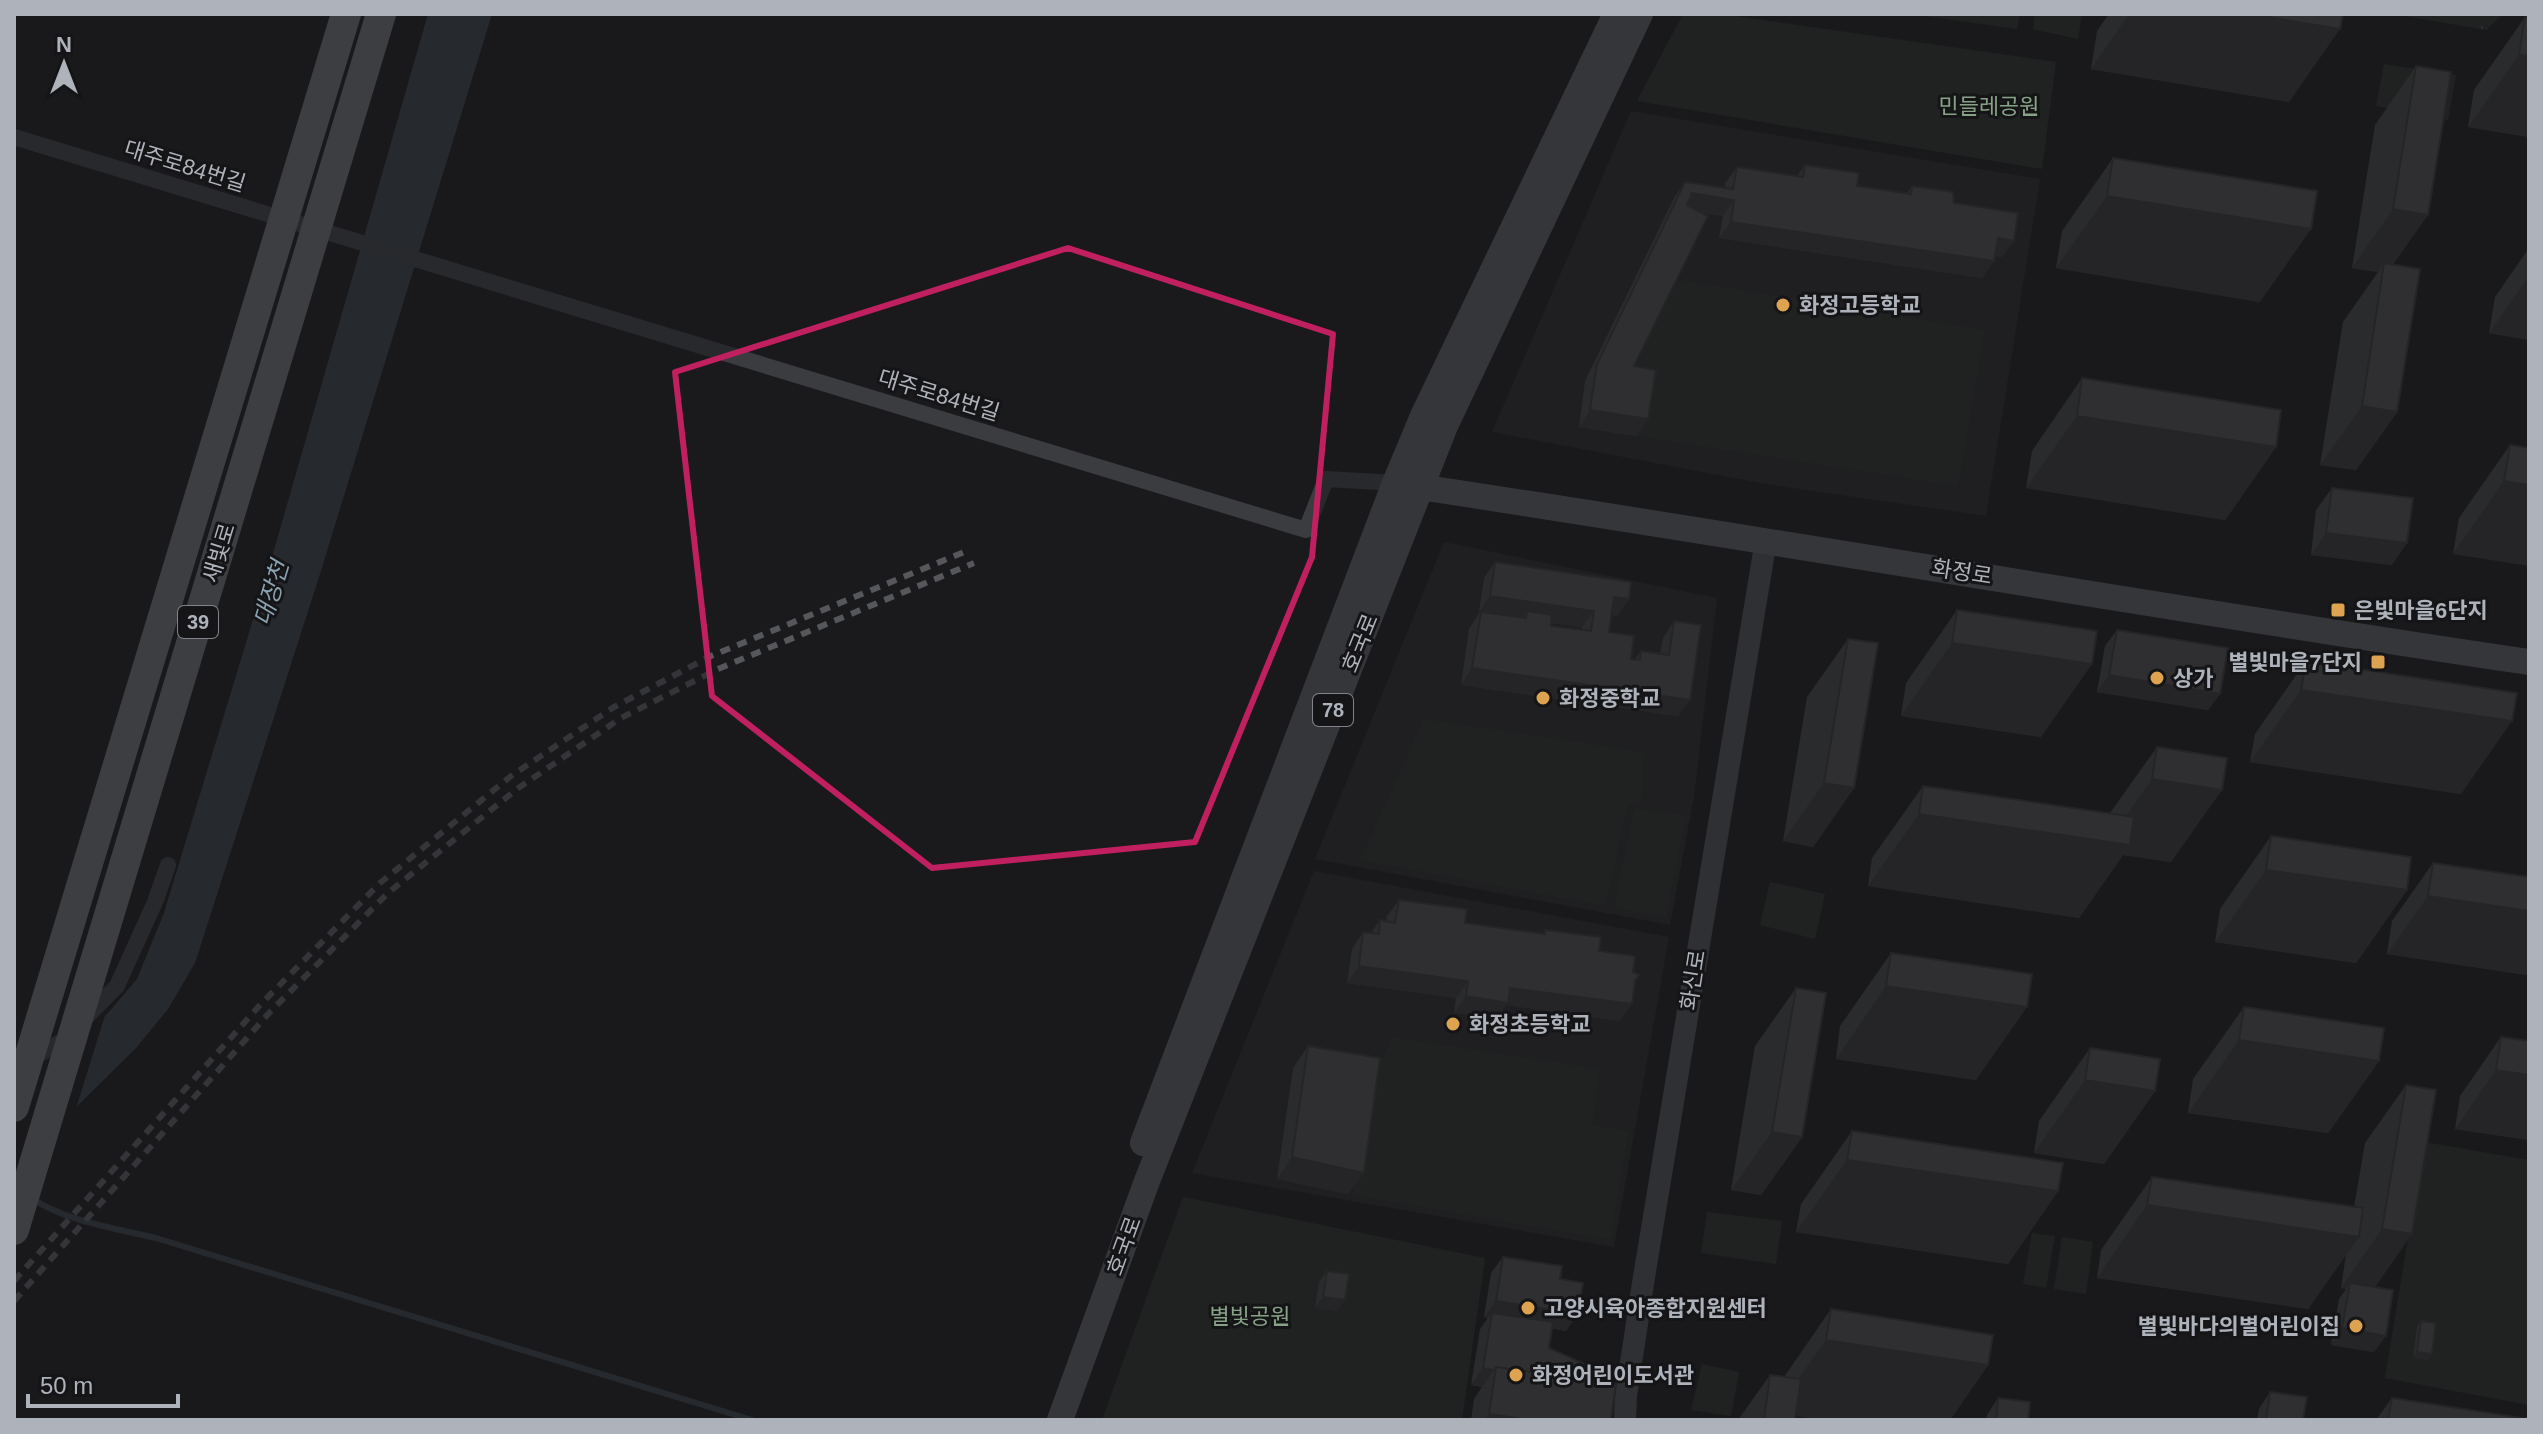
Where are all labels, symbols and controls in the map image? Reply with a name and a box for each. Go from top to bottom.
north arrow [24,24,104,104]
text: N [56,32,72,57]
park label: 민들레공원 [1938,94,2040,119]
street label: 대주로84번길 [121,136,249,196]
place label: 화정고등학교 [1799,293,1920,318]
marker: 화정고등학교 [1774,296,1792,314]
street label: 대주로84번길 [875,365,1003,425]
street label: 새빛로 [198,520,240,586]
water label: 대장천 [248,555,294,629]
street label: 화정로 [1930,555,1994,589]
place label: 은빛마을6단지 [2354,598,2488,623]
marker: 은빛마을6단지 [2329,601,2347,619]
road number: 39 [178,606,218,638]
street label: 호국로 [1337,610,1383,676]
place label: 별빛마을7단지 [2228,650,2362,675]
marker: 별빛마을7단지 [2369,653,2387,671]
place label: 상가 [2173,666,2213,691]
marker: 상가 [2148,669,2166,687]
place label: 화정중학교 [1559,686,1660,711]
marker: 화정중학교 [1534,689,1552,707]
road number: 78 [1313,694,1353,726]
street label: 화신로 [1676,948,1710,1012]
place label: 화정초등학교 [1469,1012,1590,1037]
marker: 화정초등학교 [1444,1015,1462,1033]
street label: 호국로 [1102,1213,1146,1279]
place label: 고양시육아종합지원센터 [1544,1296,1767,1321]
marker: 고양시육아종합지원센터 [1519,1299,1537,1317]
park label: 별빛공원 [1210,1304,1290,1329]
place label: 별빛바다의별어린이집 [2138,1314,2340,1339]
marker: 별빛바다의별어린이집 [2347,1317,2365,1335]
scale bar [28,1358,178,1408]
place label: 화정어린이도서관 [1532,1363,1694,1388]
marker: 화정어린이도서관 [1507,1366,1525,1384]
text: 50 m [40,1372,93,1399]

